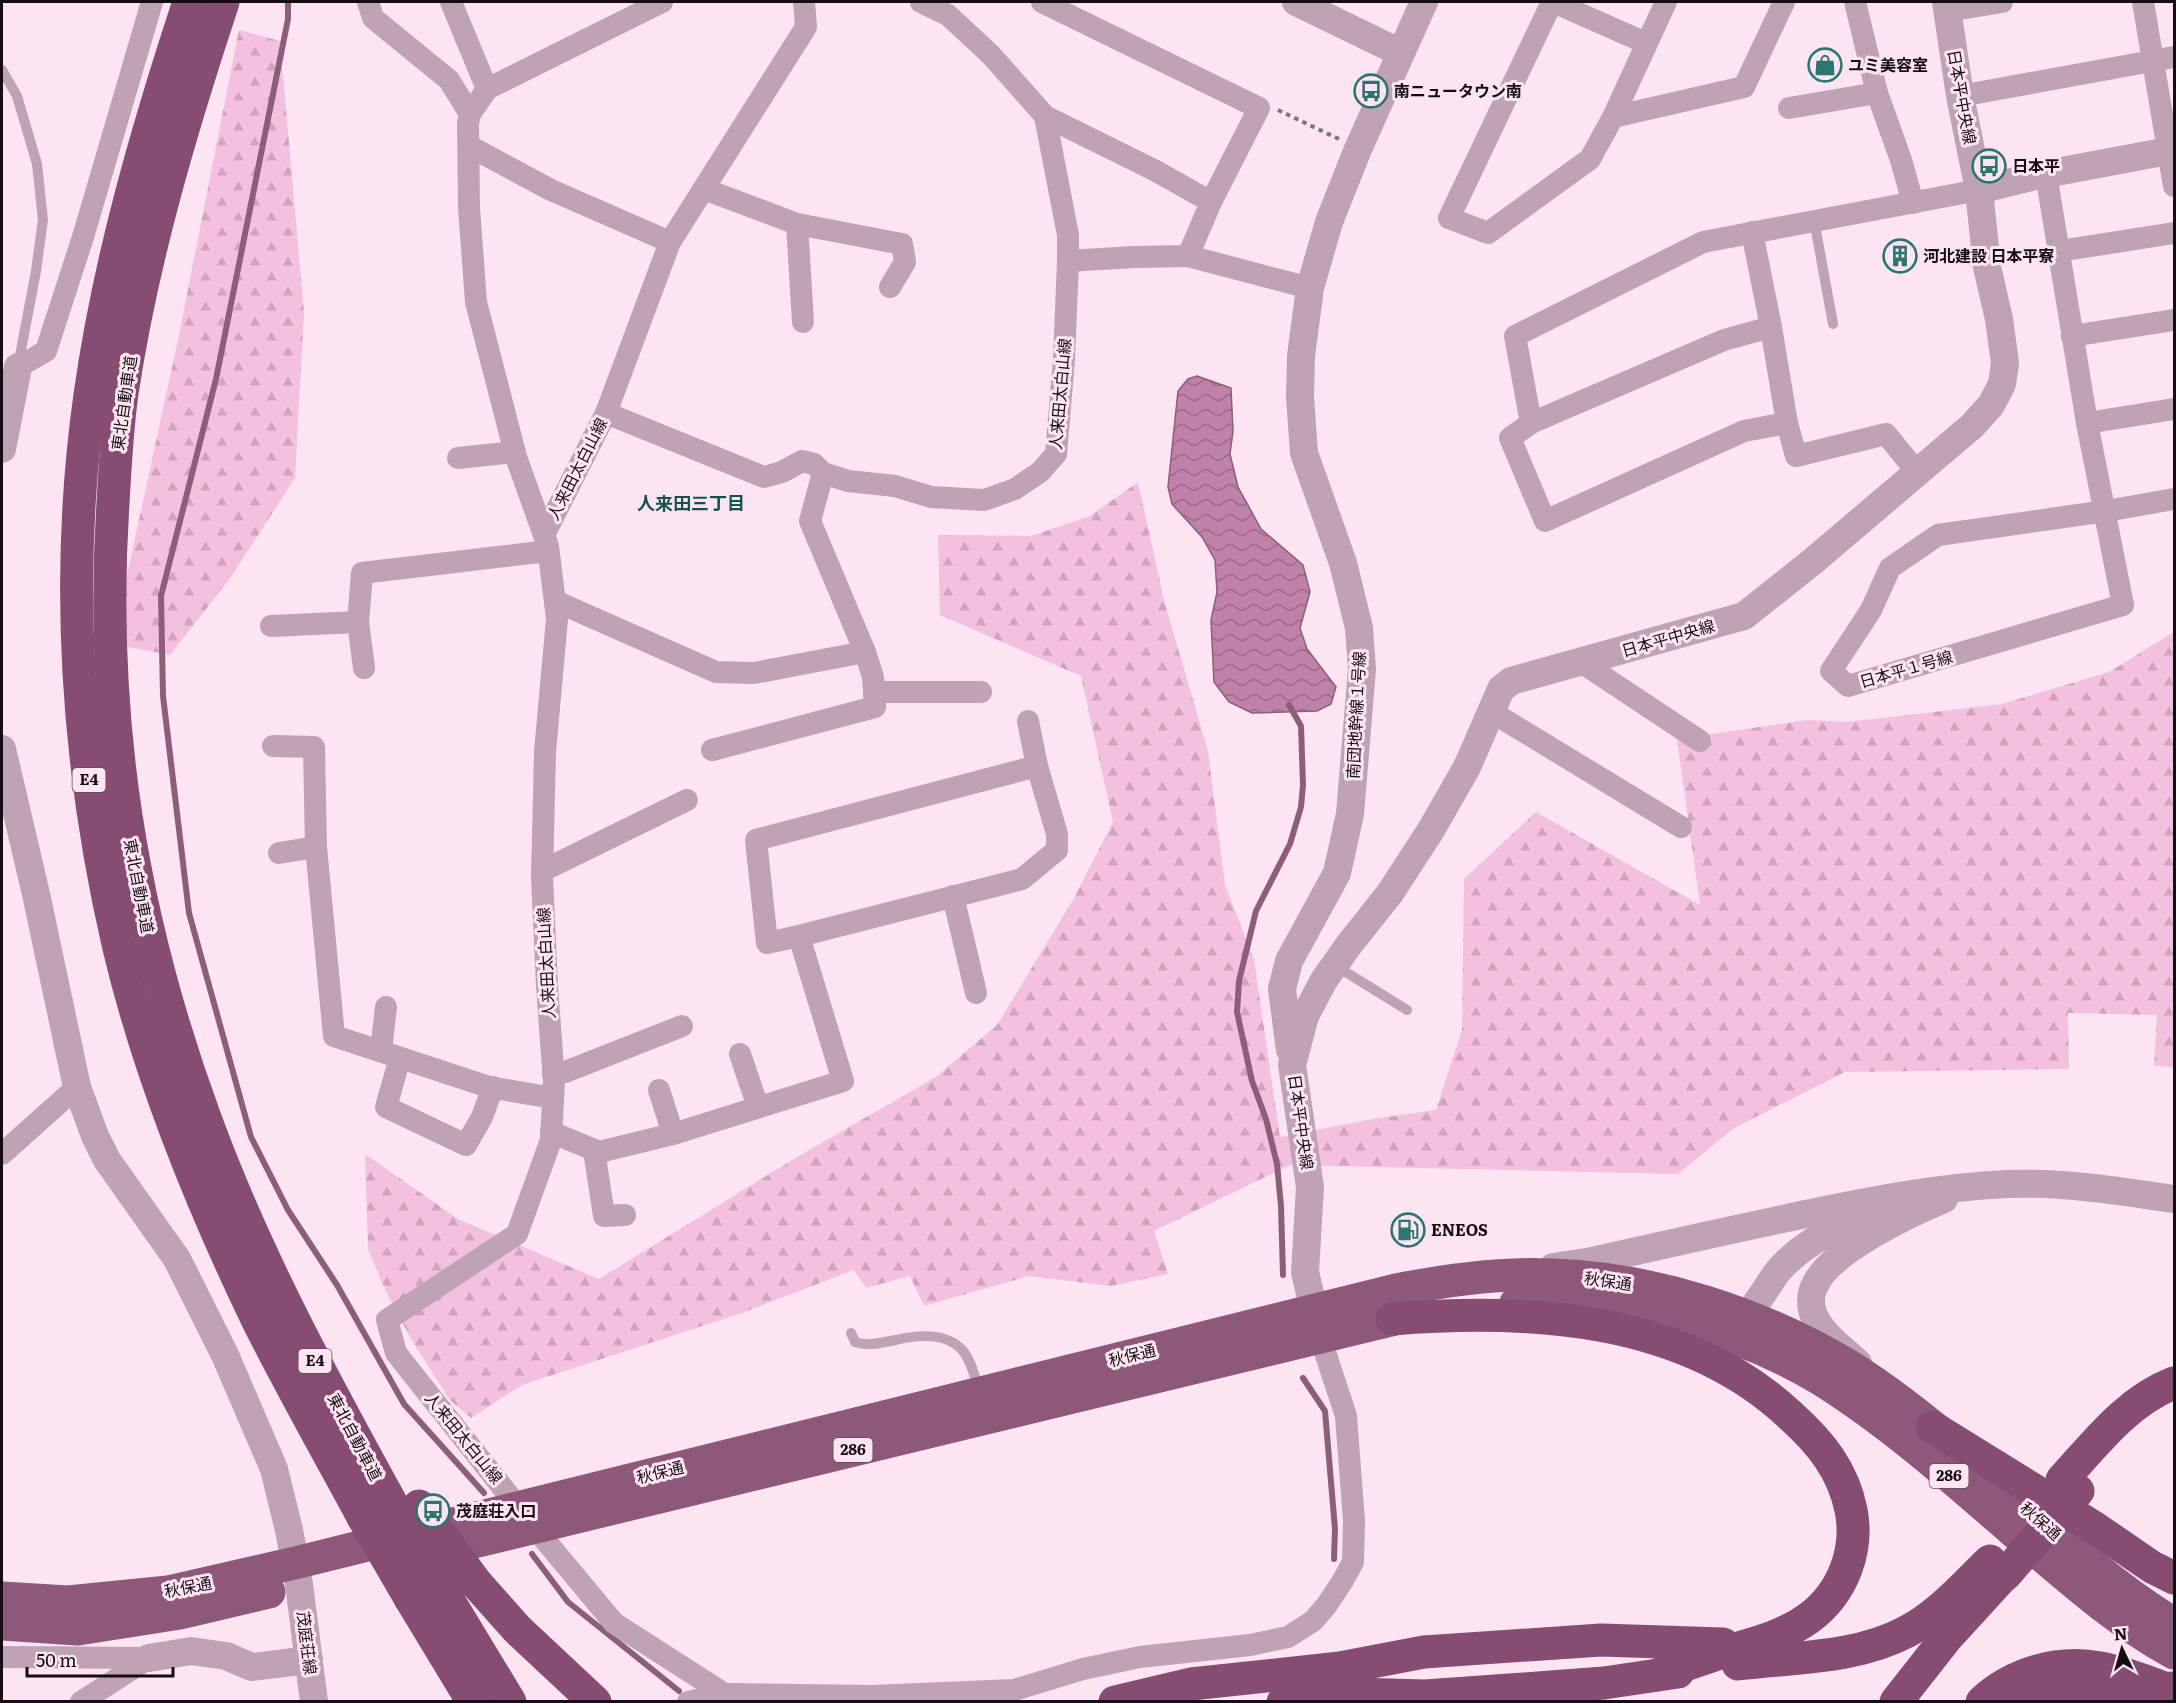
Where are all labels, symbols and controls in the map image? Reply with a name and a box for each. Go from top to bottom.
shop icon: ユミ美容室 [1807,47,1843,83]
street label: 日本平中央線 [1943,47,1983,146]
place label: ユミ美容室 [1848,52,1928,76]
bus stop icon: 南ニュータウン南 [1353,73,1389,109]
place label: 南ニュータウン南 [1394,78,1522,102]
bus stop icon: 日本平 [1971,148,2007,184]
place label: 日本平 [2012,153,2060,177]
building icon: 河北建設 日本平寮 [1882,238,1918,274]
place label: 河北建設 日本平寮 [1923,243,2054,267]
street label: 人来田太白山線 [1042,337,1076,451]
street label: 東北自動車道 [104,354,142,452]
street label: 人来田太白山線 [540,413,612,524]
district label: 人来田三丁目 [637,489,745,516]
street label: 日本平中央線 [1618,612,1717,662]
street label: 日本平１号線 [1856,643,1955,693]
street label: 南団地幹線１号線 [1340,650,1370,779]
road number: E4 [72,768,106,792]
street label: 東北自動車道 [119,836,161,935]
street label: 人来田太白山線 [530,906,560,1020]
street label: 日本平中央線 [1283,1073,1321,1171]
fuel station icon: ENEOS [1390,1212,1426,1248]
place label: ENEOS [1431,1217,1488,1241]
street label: 秋保通 [1583,1265,1634,1295]
street label: 秋保通 [1106,1337,1158,1371]
road number: E4 [298,1349,332,1373]
street label: 人来田太白山線 [420,1386,509,1488]
street label: 東北自動車道 [323,1389,389,1485]
road number: 286 [834,1438,872,1462]
street label: 秋保通 [634,1454,686,1488]
road number: 286 [1930,1464,1968,1488]
bus stop icon: 茂庭荘入口 [415,1493,451,1529]
street label: 秋保通 [2016,1495,2068,1545]
place label: 茂庭荘入口 [456,1498,536,1522]
street label: 秋保通 [162,1570,214,1602]
street label: 茂庭荘線 [292,1610,324,1676]
north arrow [2092,1619,2152,1679]
text: N [2113,1621,2128,1646]
scale bar [27,1640,172,1678]
text: 50 m [36,1646,77,1673]

